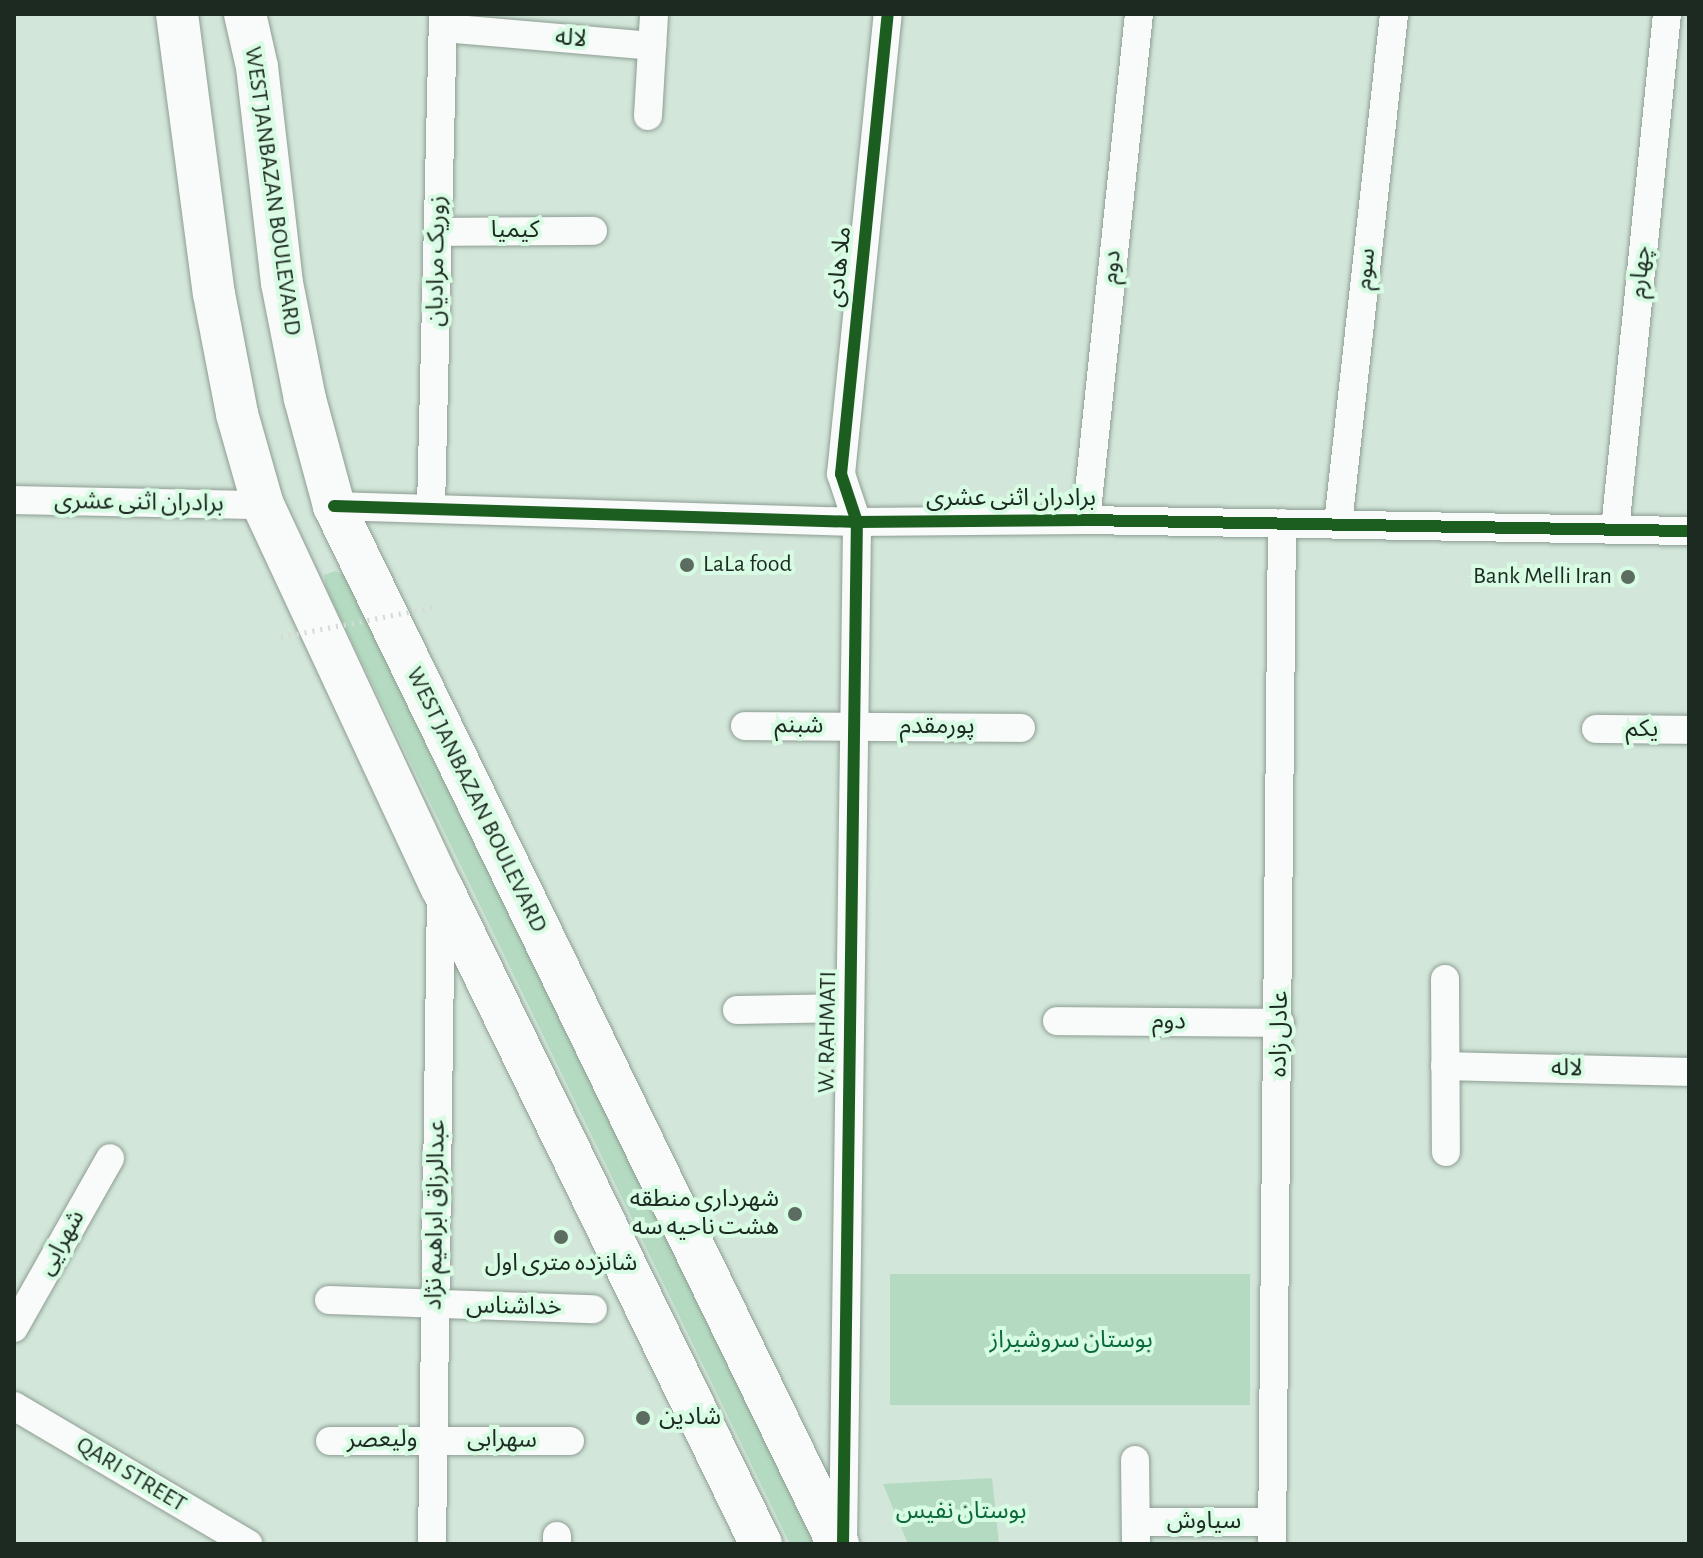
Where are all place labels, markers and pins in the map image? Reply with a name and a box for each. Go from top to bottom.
place label: LaLa food [703,551,792,579]
marker: LaLa food [678,556,696,574]
place label: Bank Melli Iran [1473,563,1612,591]
marker: Bank Melli Iran [1619,568,1637,586]
place label: شهرداری منطقه هشت ناحیه سه [630,1186,779,1242]
marker: شهرداری منطقه هشت ناحیه سه [786,1205,804,1223]
marker: شانزده متری اول [552,1228,570,1246]
place label: شانزده متری اول [485,1250,637,1278]
place label: شادین [659,1404,721,1432]
marker: شادین [634,1409,652,1427]

